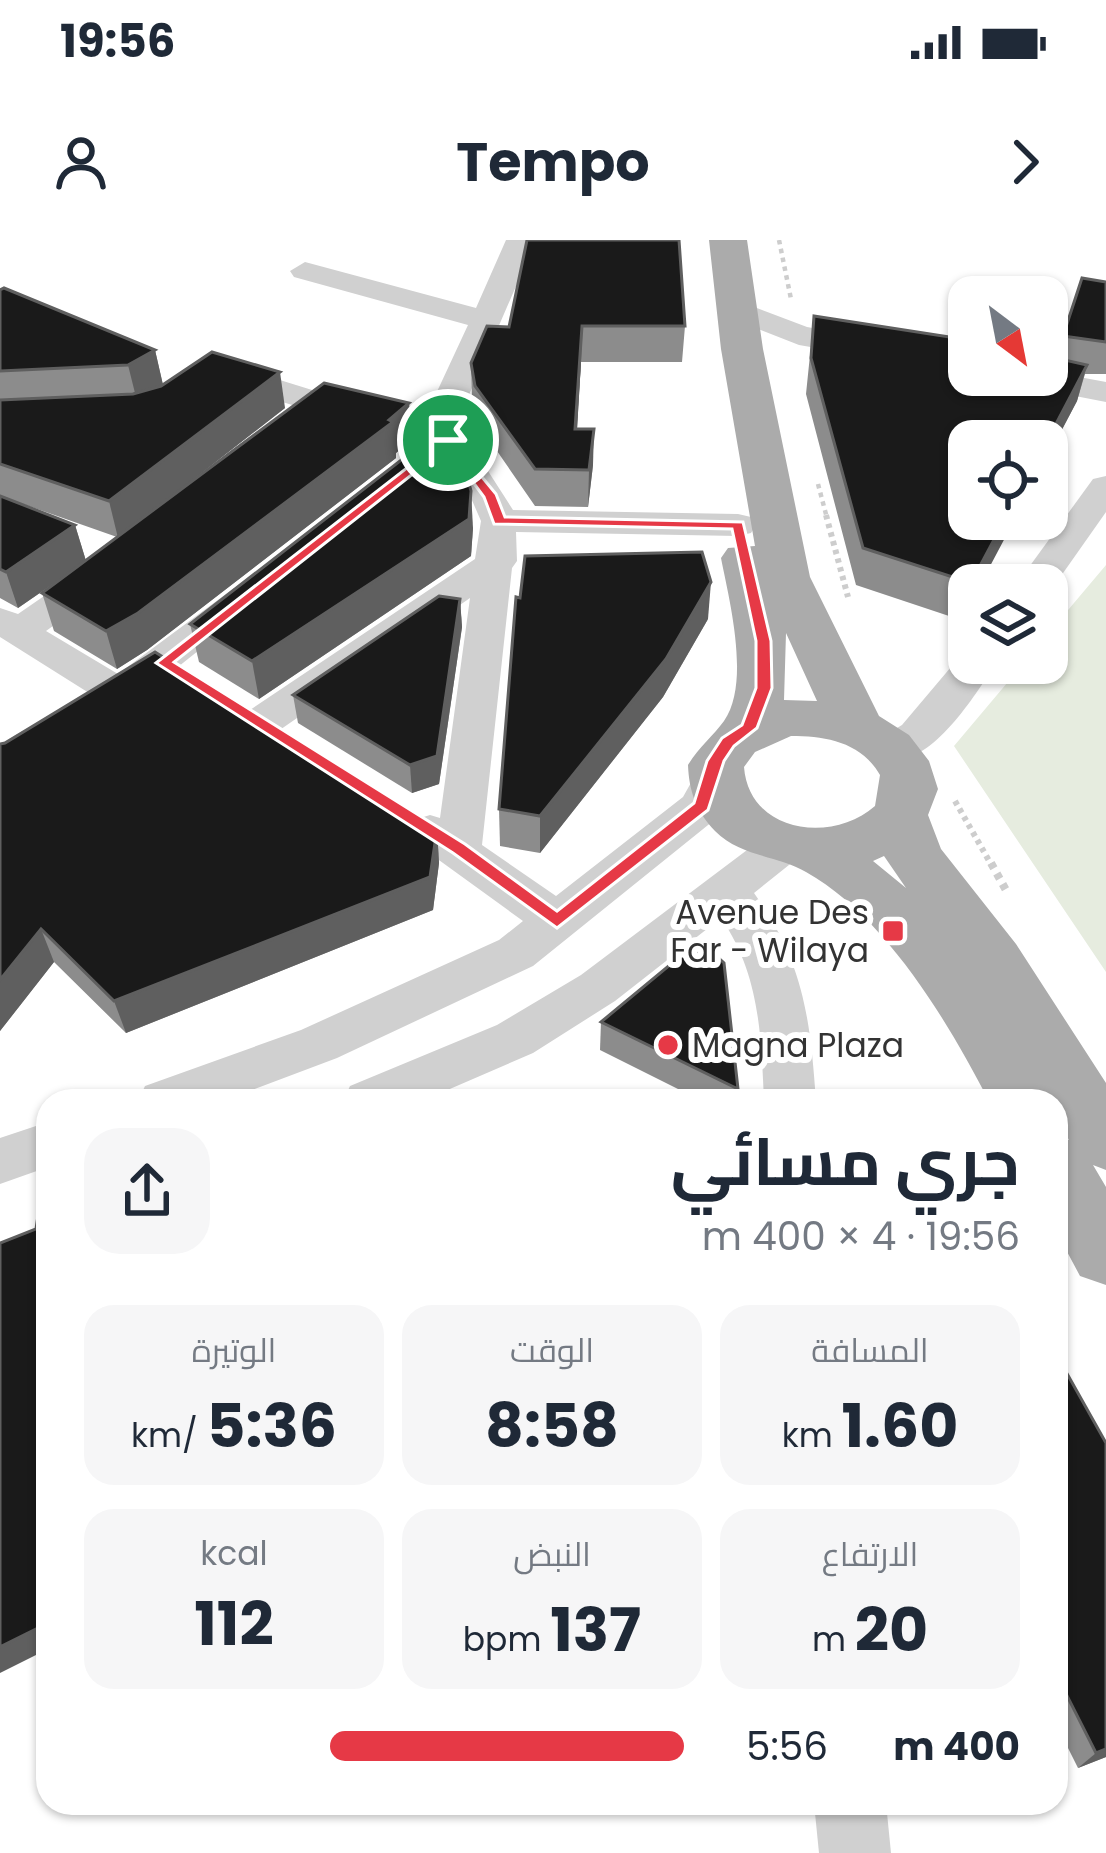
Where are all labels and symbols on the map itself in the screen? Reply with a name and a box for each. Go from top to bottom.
north arrow [948,276,1068,396]
pin [397,389,499,491]
place label: Avenue Des Far - Wilaya [670,889,869,974]
marker: Avenue Des Far - Wilaya [880,918,906,944]
place label: Magna Plaza [692,1022,904,1069]
marker: Magna Plaza [655,1032,681,1058]

